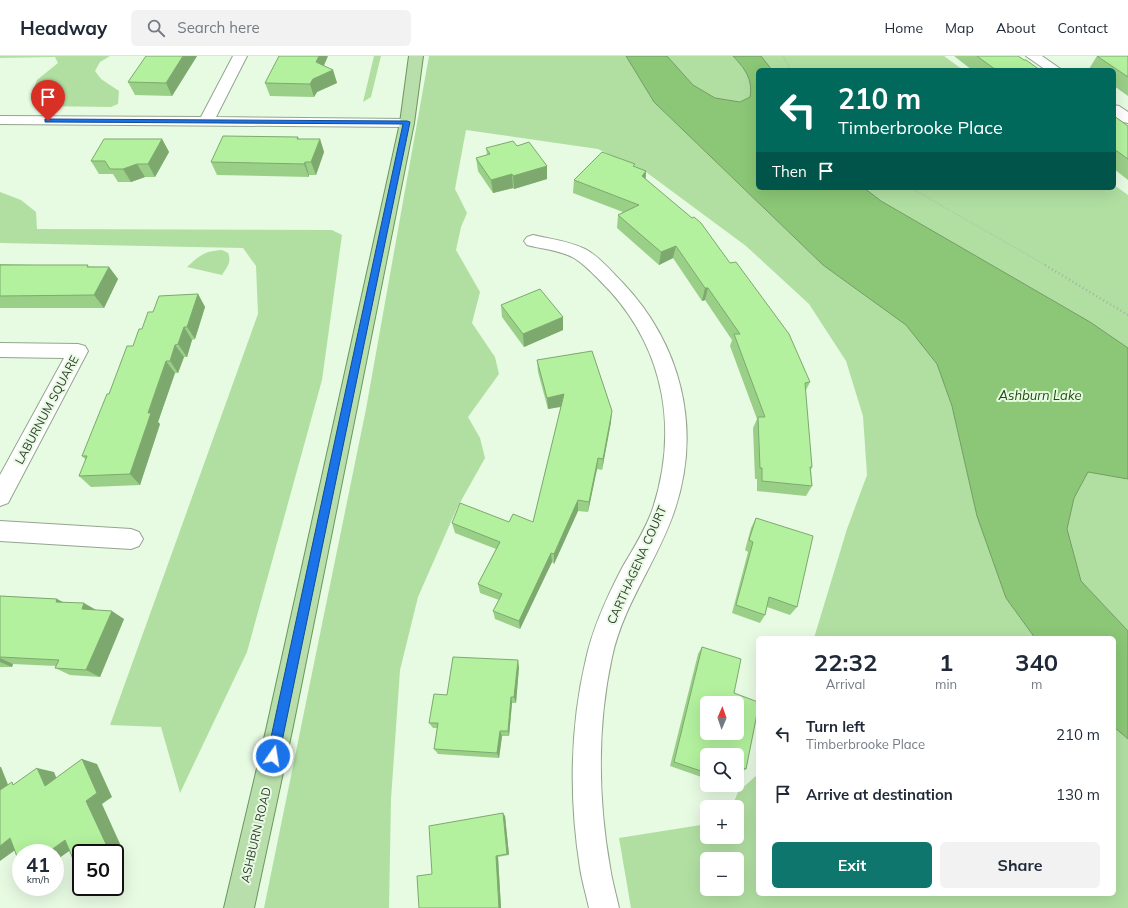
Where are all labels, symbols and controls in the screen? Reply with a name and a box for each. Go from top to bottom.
search box [131,10,411,46]
text: Headway [20,16,107,40]
icon: search [145,17,167,39]
text: Search here [177,18,260,37]
text: Home [884,19,923,37]
text: Map [945,19,974,37]
text: About [996,19,1036,37]
text: Contact [1058,19,1108,37]
pin [31,80,65,121]
text: 210 m [838,81,921,116]
icon: left [772,84,824,136]
icon: arrive [37,86,59,108]
text: Timberbrooke Place [838,116,1003,139]
icon: arrive [815,160,837,182]
text: Then [772,162,807,181]
street label: LABURNUM SQUARE [12,353,82,467]
water label: Ashburn Lake [997,387,1082,403]
street label: CARTHAGENA COURT [604,503,670,626]
text: 22:32 [814,647,877,677]
text: 1 [939,647,953,677]
text: 340 [1015,647,1058,677]
text: Arrival [826,676,865,692]
text: min [935,676,957,692]
text: m [1031,676,1042,692]
north arrow [700,696,744,740]
map controls [700,696,744,896]
text: Turn left [806,717,865,736]
icon: left [772,723,794,745]
text: 210 m [1056,725,1100,744]
position arrow [252,735,294,777]
text: Timberbrooke Place [806,736,925,752]
button: search [700,748,744,792]
icon: arrive [772,783,794,805]
street label: ASHBURN ROAD [237,785,274,884]
text: Arrive at destination [806,785,953,804]
text: 130 m [1056,785,1100,804]
button: + [700,800,744,844]
button: Exit [772,842,932,888]
button: Share [940,842,1100,888]
speed limit sign: 50 [72,844,124,896]
text: 41 [26,852,50,877]
button: − [700,852,744,896]
text: km/h [27,873,49,886]

